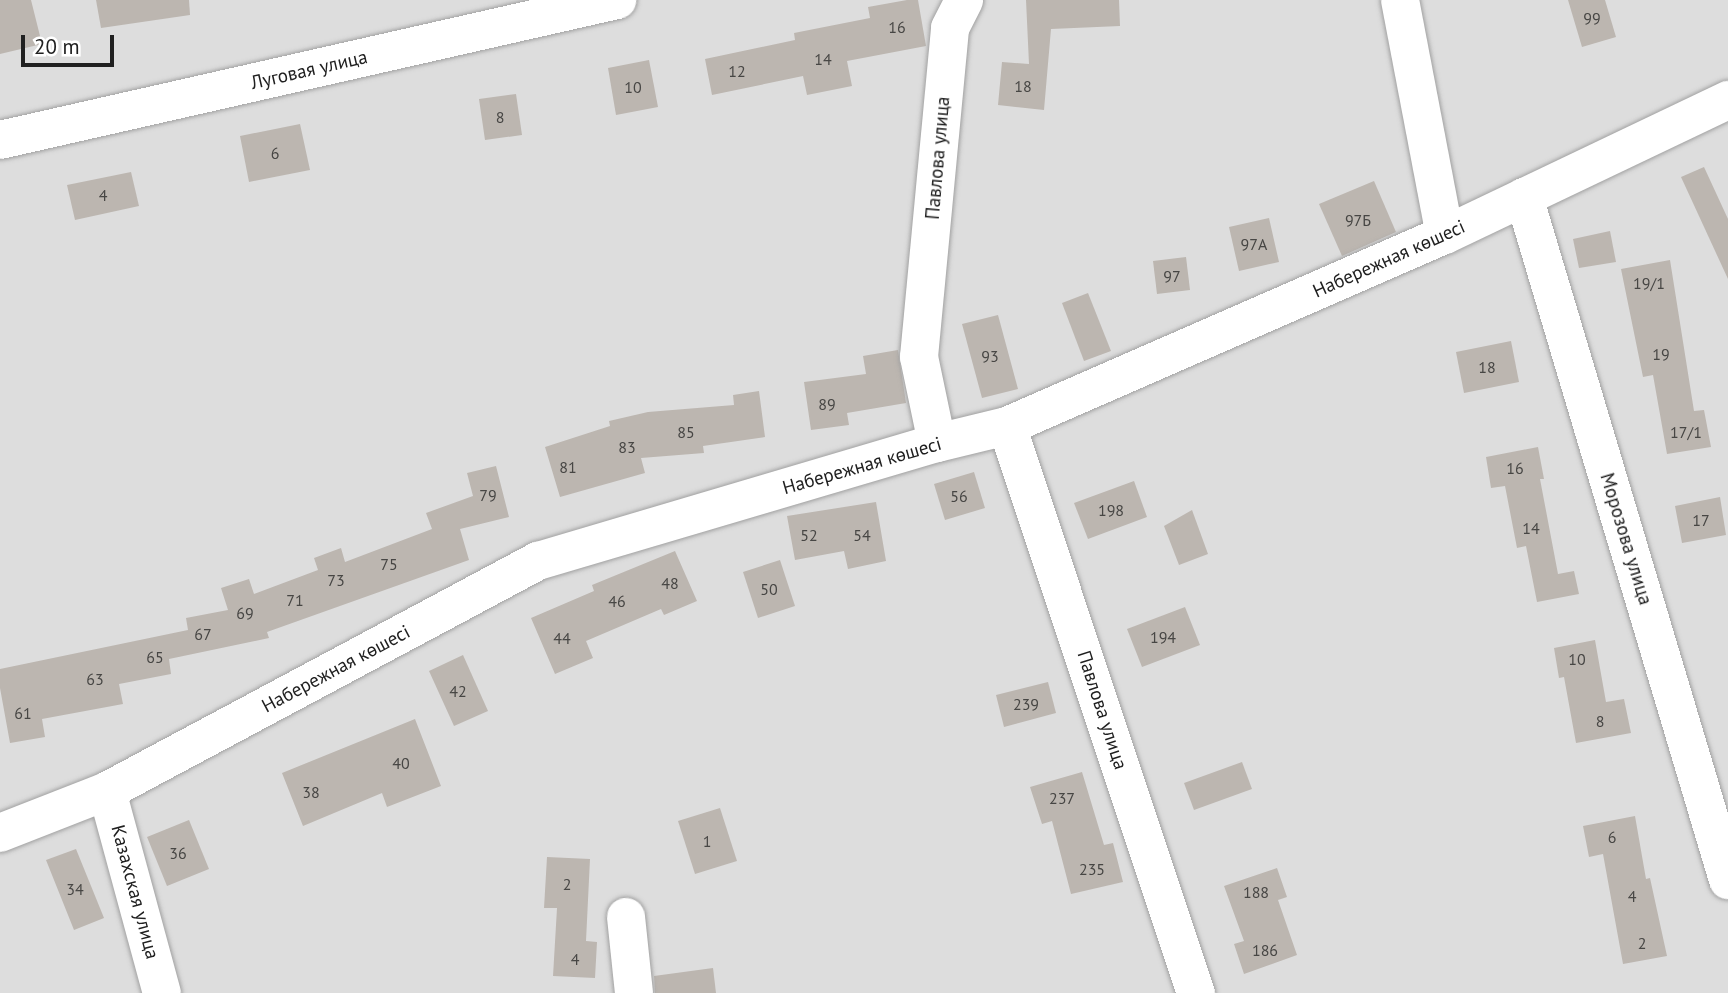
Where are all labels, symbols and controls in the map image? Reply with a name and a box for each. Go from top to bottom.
house number: 99 [1583,8,1601,28]
house number: 16 [888,17,906,37]
scale bar [24,21,117,65]
text: 20 m [34,33,80,60]
street label: Луговая улица [248,46,370,94]
house number: 14 [814,49,832,69]
house number: 12 [728,61,746,81]
house number: 18 [1014,76,1032,96]
house number: 10 [624,77,642,97]
street label: Павлова улица [921,95,955,221]
house number: 8 [496,107,504,127]
house number: 6 [271,143,279,163]
house number: 4 [99,185,107,205]
house number: 97Б [1345,210,1371,230]
street label: Набережная көшесі [1309,215,1469,303]
house number: 97А [1241,234,1267,254]
house number: 97 [1163,266,1181,286]
house number: 19/1 [1633,273,1665,293]
house number: 19 [1652,344,1670,364]
house number: 93 [981,346,999,366]
house number: 18 [1478,357,1496,377]
house number: 89 [818,394,836,414]
house number: 85 [677,422,695,442]
house number: 17/1 [1670,422,1702,442]
street label: Набережная көшесі [780,432,944,500]
house number: 83 [618,437,636,457]
house number: 81 [559,457,577,477]
house number: 16 [1506,458,1524,478]
street label: Морозова улица [1595,470,1657,608]
house number: 79 [479,485,497,505]
house number: 56 [950,486,968,506]
house number: 198 [1098,500,1124,520]
house number: 17 [1692,510,1710,530]
house number: 14 [1522,518,1540,538]
house number: 52 [800,525,818,545]
house number: 54 [853,525,871,545]
house number: 75 [380,554,398,574]
house number: 73 [327,570,345,590]
house number: 48 [661,573,679,593]
house number: 50 [760,579,778,599]
house number: 71 [286,590,304,610]
house number: 46 [608,591,626,611]
house number: 69 [236,603,254,623]
street label: Набережная көшесі [258,620,414,718]
house number: 67 [194,624,212,644]
house number: 194 [1150,627,1176,647]
house number: 44 [553,628,571,648]
house number: 65 [146,647,164,667]
street label: Павлова улица [1072,648,1132,772]
house number: 10 [1568,649,1586,669]
house number: 63 [86,669,104,689]
house number: 42 [449,681,467,701]
house number: 239 [1013,694,1039,714]
house number: 61 [14,703,32,723]
house number: 8 [1596,711,1604,731]
house number: 40 [392,753,410,773]
house number: 38 [302,782,320,802]
house number: 237 [1049,788,1075,808]
street label: Казахская улица [106,823,164,961]
house number: 6 [1608,827,1616,847]
house number: 1 [703,831,711,851]
house number: 36 [169,843,187,863]
house number: 235 [1079,859,1105,879]
house number: 2 [563,874,571,894]
house number: 34 [66,879,84,899]
house number: 188 [1243,882,1269,902]
house number: 4 [1628,886,1636,906]
house number: 2 [1638,933,1646,953]
house number: 186 [1252,940,1278,960]
house number: 4 [571,949,579,969]

